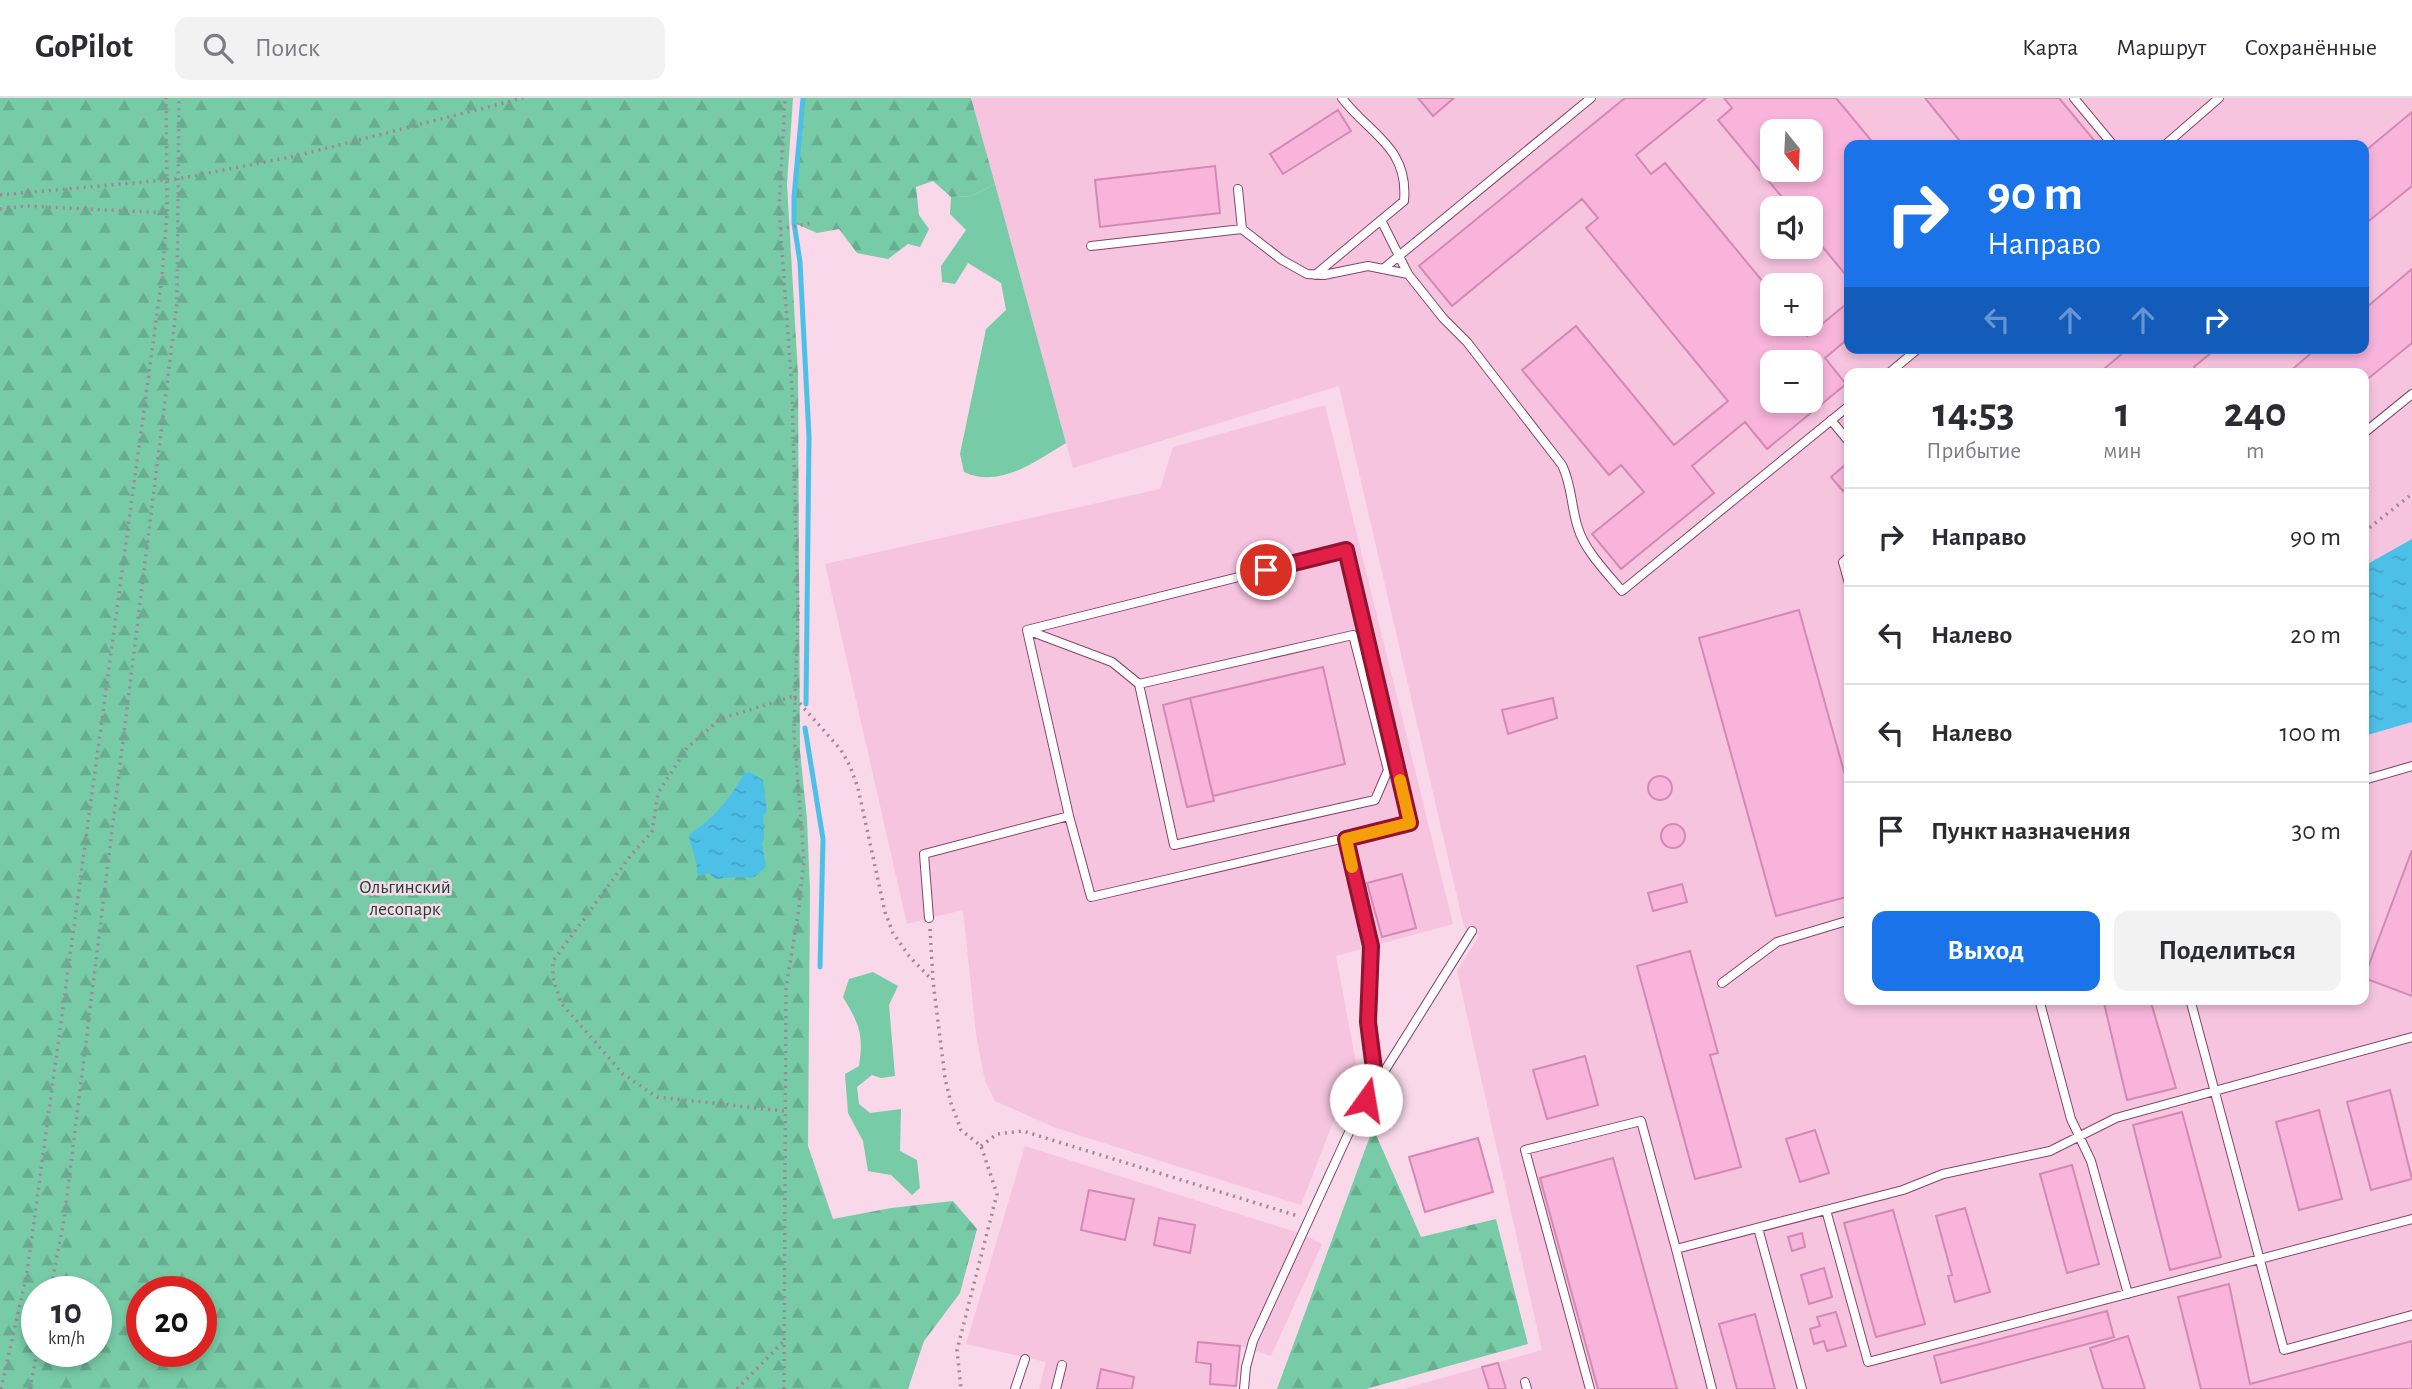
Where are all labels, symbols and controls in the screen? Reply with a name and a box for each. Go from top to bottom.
search box [175,17,665,80]
icon: search [199,29,237,67]
text: GoPilot [35,31,133,64]
text: Поиск [255,35,320,61]
text: Карта [2022,36,2078,60]
text: Маршрут [2116,36,2206,60]
text: Сохранённые [2244,36,2377,60]
north arrow [1760,119,1824,182]
map controls [1760,119,1823,413]
icon: right [1872,168,1963,259]
text: 90 m [1987,170,2083,219]
button: sound [1760,196,1823,259]
text: Направо [1987,228,2101,260]
button: + [1760,273,1823,336]
icon: left [1978,301,2016,339]
icon: ahead [2051,301,2089,339]
icon: ahead [2124,301,2162,339]
icon: right [2197,301,2235,339]
button: − [1760,350,1823,413]
text: 14:53 [1933,392,2015,434]
text: 1 [2115,392,2130,434]
text: 240 [2224,392,2287,434]
text: Прибытие [1926,440,2021,463]
text: мин [2103,440,2142,463]
text: m [2246,440,2264,463]
icon: right [1872,518,1910,556]
text: Направо [1931,524,2026,550]
text: 90 m [2290,524,2341,550]
pin [1236,540,1296,600]
icon: arrive [1247,551,1285,589]
icon: left [1872,616,1910,654]
text: Налево [1931,622,2012,648]
text: 20 m [2290,622,2341,648]
icon: left [1872,714,1910,752]
text: Налево [1931,720,2012,746]
text: 100 m [2280,720,2341,746]
icon: arrive [1872,812,1910,850]
text: Пункт назначения [1931,818,2131,844]
text: 30 m [2291,818,2341,844]
park label: Ольгинский лесопарк [359,878,451,919]
button: Выход [1872,911,2100,991]
button: Поделиться [2114,911,2341,991]
position arrow [1329,1063,1403,1137]
speed limit sign: 20 [126,1276,217,1367]
text: 10 [51,1295,82,1330]
text: km/h [48,1330,85,1348]

